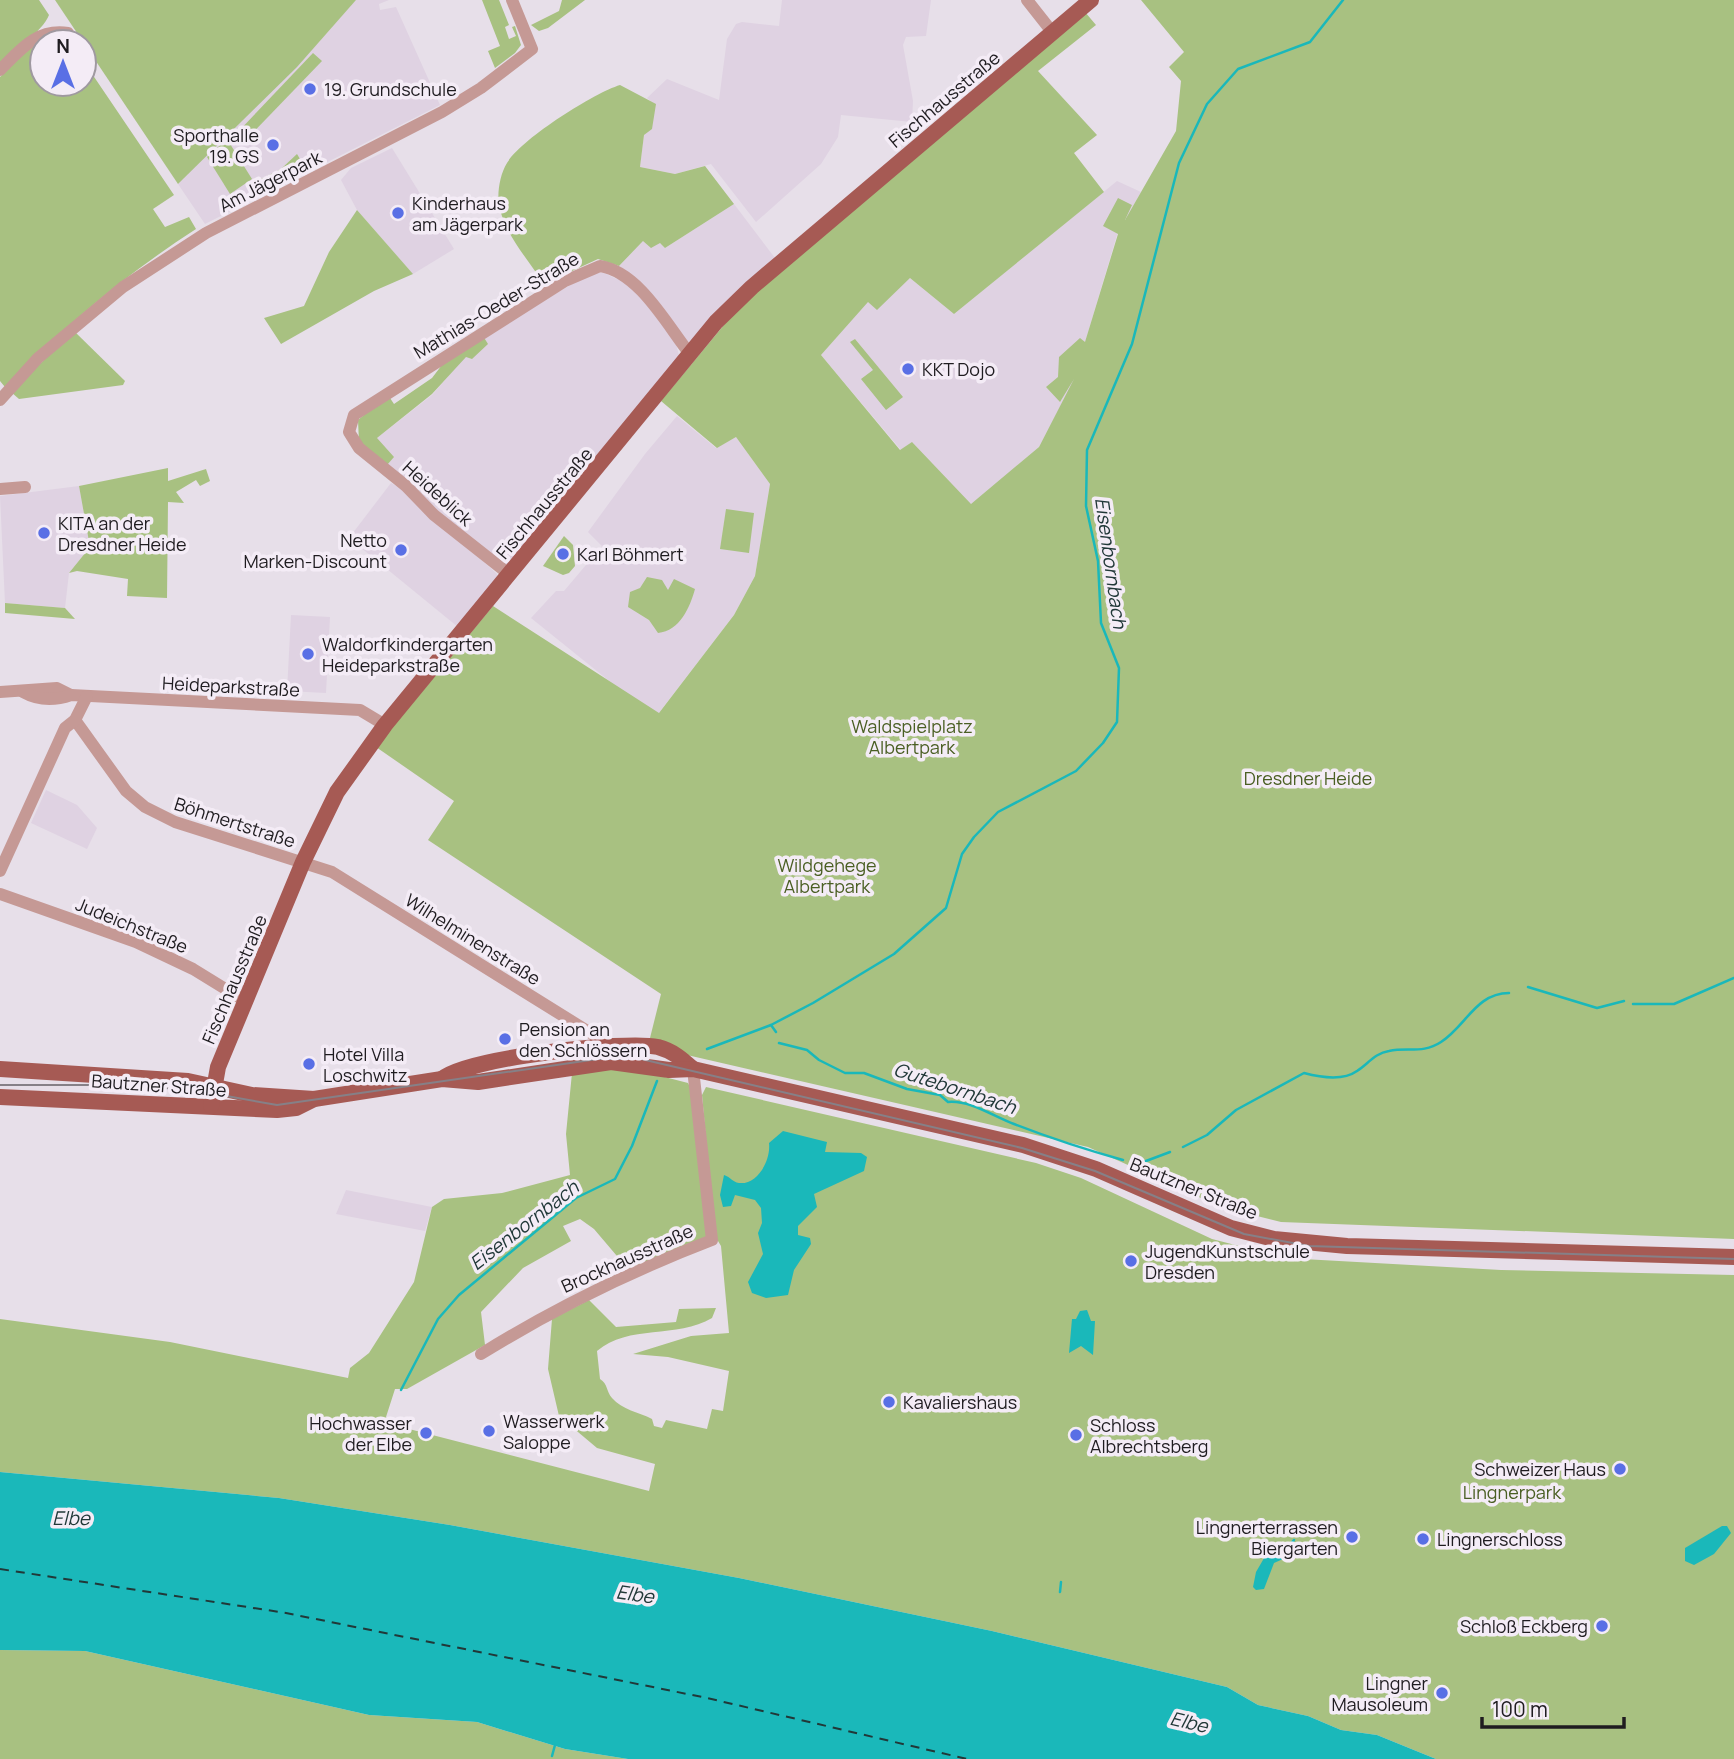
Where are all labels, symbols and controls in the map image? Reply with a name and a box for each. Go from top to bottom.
north arrow [28,28,98,98]
text: N [56,33,70,59]
street label: Fischhausstraße [883,45,1005,153]
place label: 19. Grundschule [324,77,457,101]
marker: 19. Grundschule [302,81,318,97]
place label: Sporthalle 19. GS [173,123,259,168]
marker: Sporthalle 19. GS [265,137,281,153]
street label: Am Jägerpark [214,144,326,217]
place label: Kinderhaus am Jägerpark [412,191,524,236]
marker: Kinderhaus am Jägerpark [390,205,406,221]
street label: Mathias-Oeder-Straße [409,246,583,364]
place label: KKT Dojo [922,357,995,381]
marker: KKT Dojo [900,361,916,377]
street label: Fischhausstraße [490,442,598,564]
street label: Heideblick [398,455,479,531]
water label: Eisenbornbach [1089,496,1133,631]
place label: KITA an der Dresdner Heide [58,511,187,556]
marker: KITA an der Dresdner Heide [36,525,52,541]
place label: Netto Marken-Discount [243,528,387,573]
marker: Netto Marken-Discount [393,542,409,558]
place label: Karl Böhmert [577,542,684,566]
marker: Karl Böhmert [555,546,571,562]
place label: Waldorfkindergarten Heideparkstraße [322,632,493,677]
marker: Waldorfkindergarten Heideparkstraße [300,646,316,662]
street label: Heideparkstraße [161,670,301,702]
park label: Waldspielplatz Albertpark [851,714,973,759]
park label: Dresdner Heide [1244,766,1372,790]
street label: Böhmertstraße [171,791,299,853]
park label: Wildgehege Albertpark [777,853,877,898]
street label: Wilhelminenstraße [401,888,545,990]
street label: Judeichstraße [72,892,192,958]
street label: Fischhausstraße [196,911,272,1047]
place label: Pension an den Schlössern [519,1017,647,1062]
marker: Pension an den Schlössern [497,1031,513,1047]
place label: Hotel Villa Loschwitz [323,1042,408,1087]
marker: Hotel Villa Loschwitz [301,1056,317,1072]
water label: Gutebornbach [890,1056,1020,1120]
street label: Bautzner Straße [91,1068,227,1102]
street label: Bautzner Straße [1127,1152,1261,1224]
water label: Eisenbornbach [464,1174,584,1276]
street label: Brockhausstraße [557,1218,697,1298]
place label: JugendKunstschule Dresden [1145,1239,1310,1284]
marker: JugendKunstschule Dresden [1123,1253,1139,1269]
place label: Kavaliershaus [903,1390,1017,1414]
marker: Kavaliershaus [881,1394,897,1410]
place label: Wasserwerk Saloppe [503,1409,605,1454]
place label: Hochwasser der Elbe [309,1411,413,1456]
place label: Schloss Albrechtsberg [1090,1413,1208,1458]
marker: Wasserwerk Saloppe [481,1423,497,1439]
marker: Hochwasser der Elbe [418,1425,434,1441]
marker: Schloss Albrechtsberg [1068,1427,1084,1443]
place label: Schweizer Haus [1474,1457,1606,1481]
marker: Schweizer Haus [1612,1461,1628,1477]
park label: Lingnerpark [1463,1480,1562,1504]
water label: Elbe [52,1505,92,1531]
place label: Lingnerterrassen Biergarten [1196,1515,1338,1560]
place label: Lingnerschloss [1437,1527,1563,1551]
marker: Lingnerterrassen Biergarten [1344,1529,1360,1545]
marker: Lingnerschloss [1415,1531,1431,1547]
water label: Elbe [615,1579,657,1610]
place label: Schloß Eckberg [1460,1614,1588,1638]
marker: Schloß Eckberg [1594,1618,1610,1634]
place label: Lingner Mausoleum [1331,1671,1429,1716]
marker: Lingner Mausoleum [1434,1685,1450,1701]
scale bar [1482,1686,1624,1730]
text: 100 m [1492,1695,1548,1723]
water label: Elbe [1168,1705,1212,1739]

